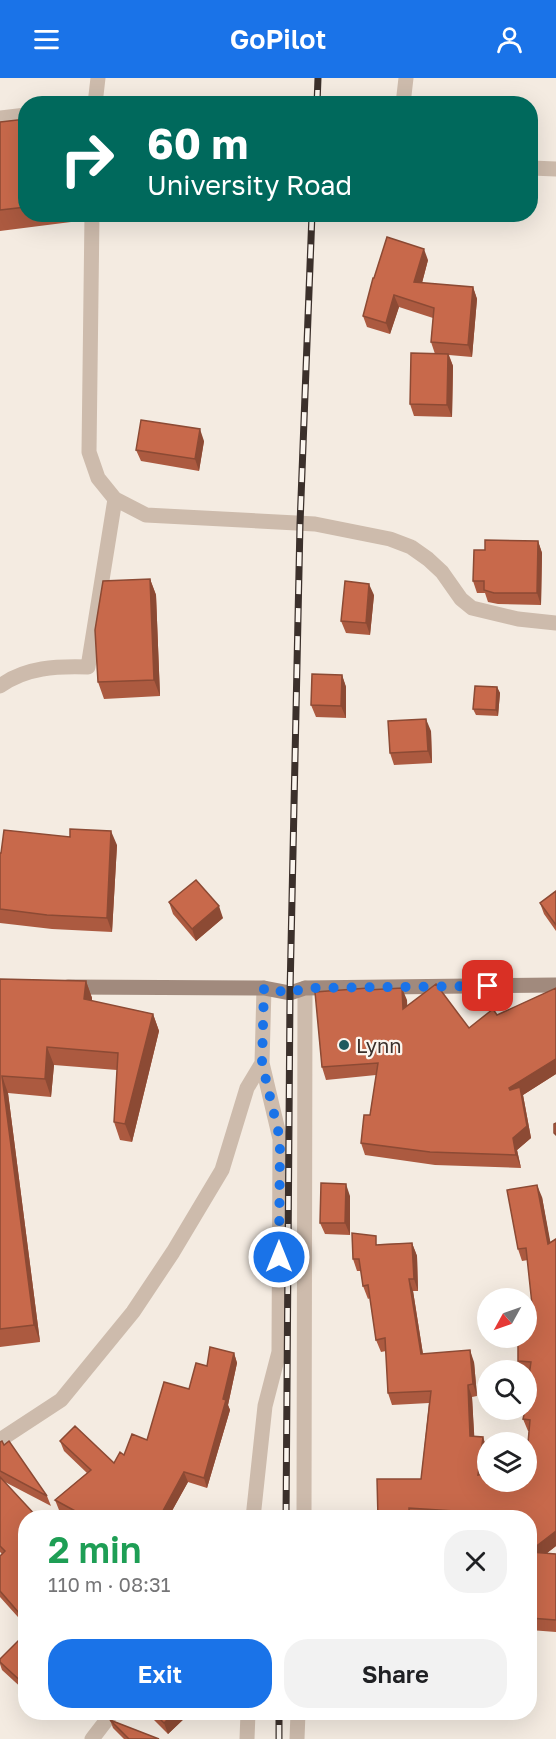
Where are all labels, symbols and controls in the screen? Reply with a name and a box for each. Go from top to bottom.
icon: menu [30,23,63,56]
text: GoPilot [230,23,326,55]
icon: person [493,23,526,56]
text: 60 m [147,118,248,168]
icon: right [48,120,126,198]
text: University Road [147,169,352,201]
pin [462,960,513,1011]
icon: arrive [471,969,504,1002]
place label: Lynn [356,1033,402,1057]
marker: Lynn [337,1038,351,1052]
position arrow [247,1225,311,1289]
north arrow [477,1288,537,1348]
map controls [477,1288,537,1492]
button: search [477,1360,537,1420]
button: layers [477,1432,537,1492]
text: 2 min [48,1528,142,1571]
button: close [444,1530,507,1593]
text: 110 m · 08:31 [48,1572,171,1596]
button: Exit [48,1639,272,1708]
button: Share [284,1639,507,1708]

